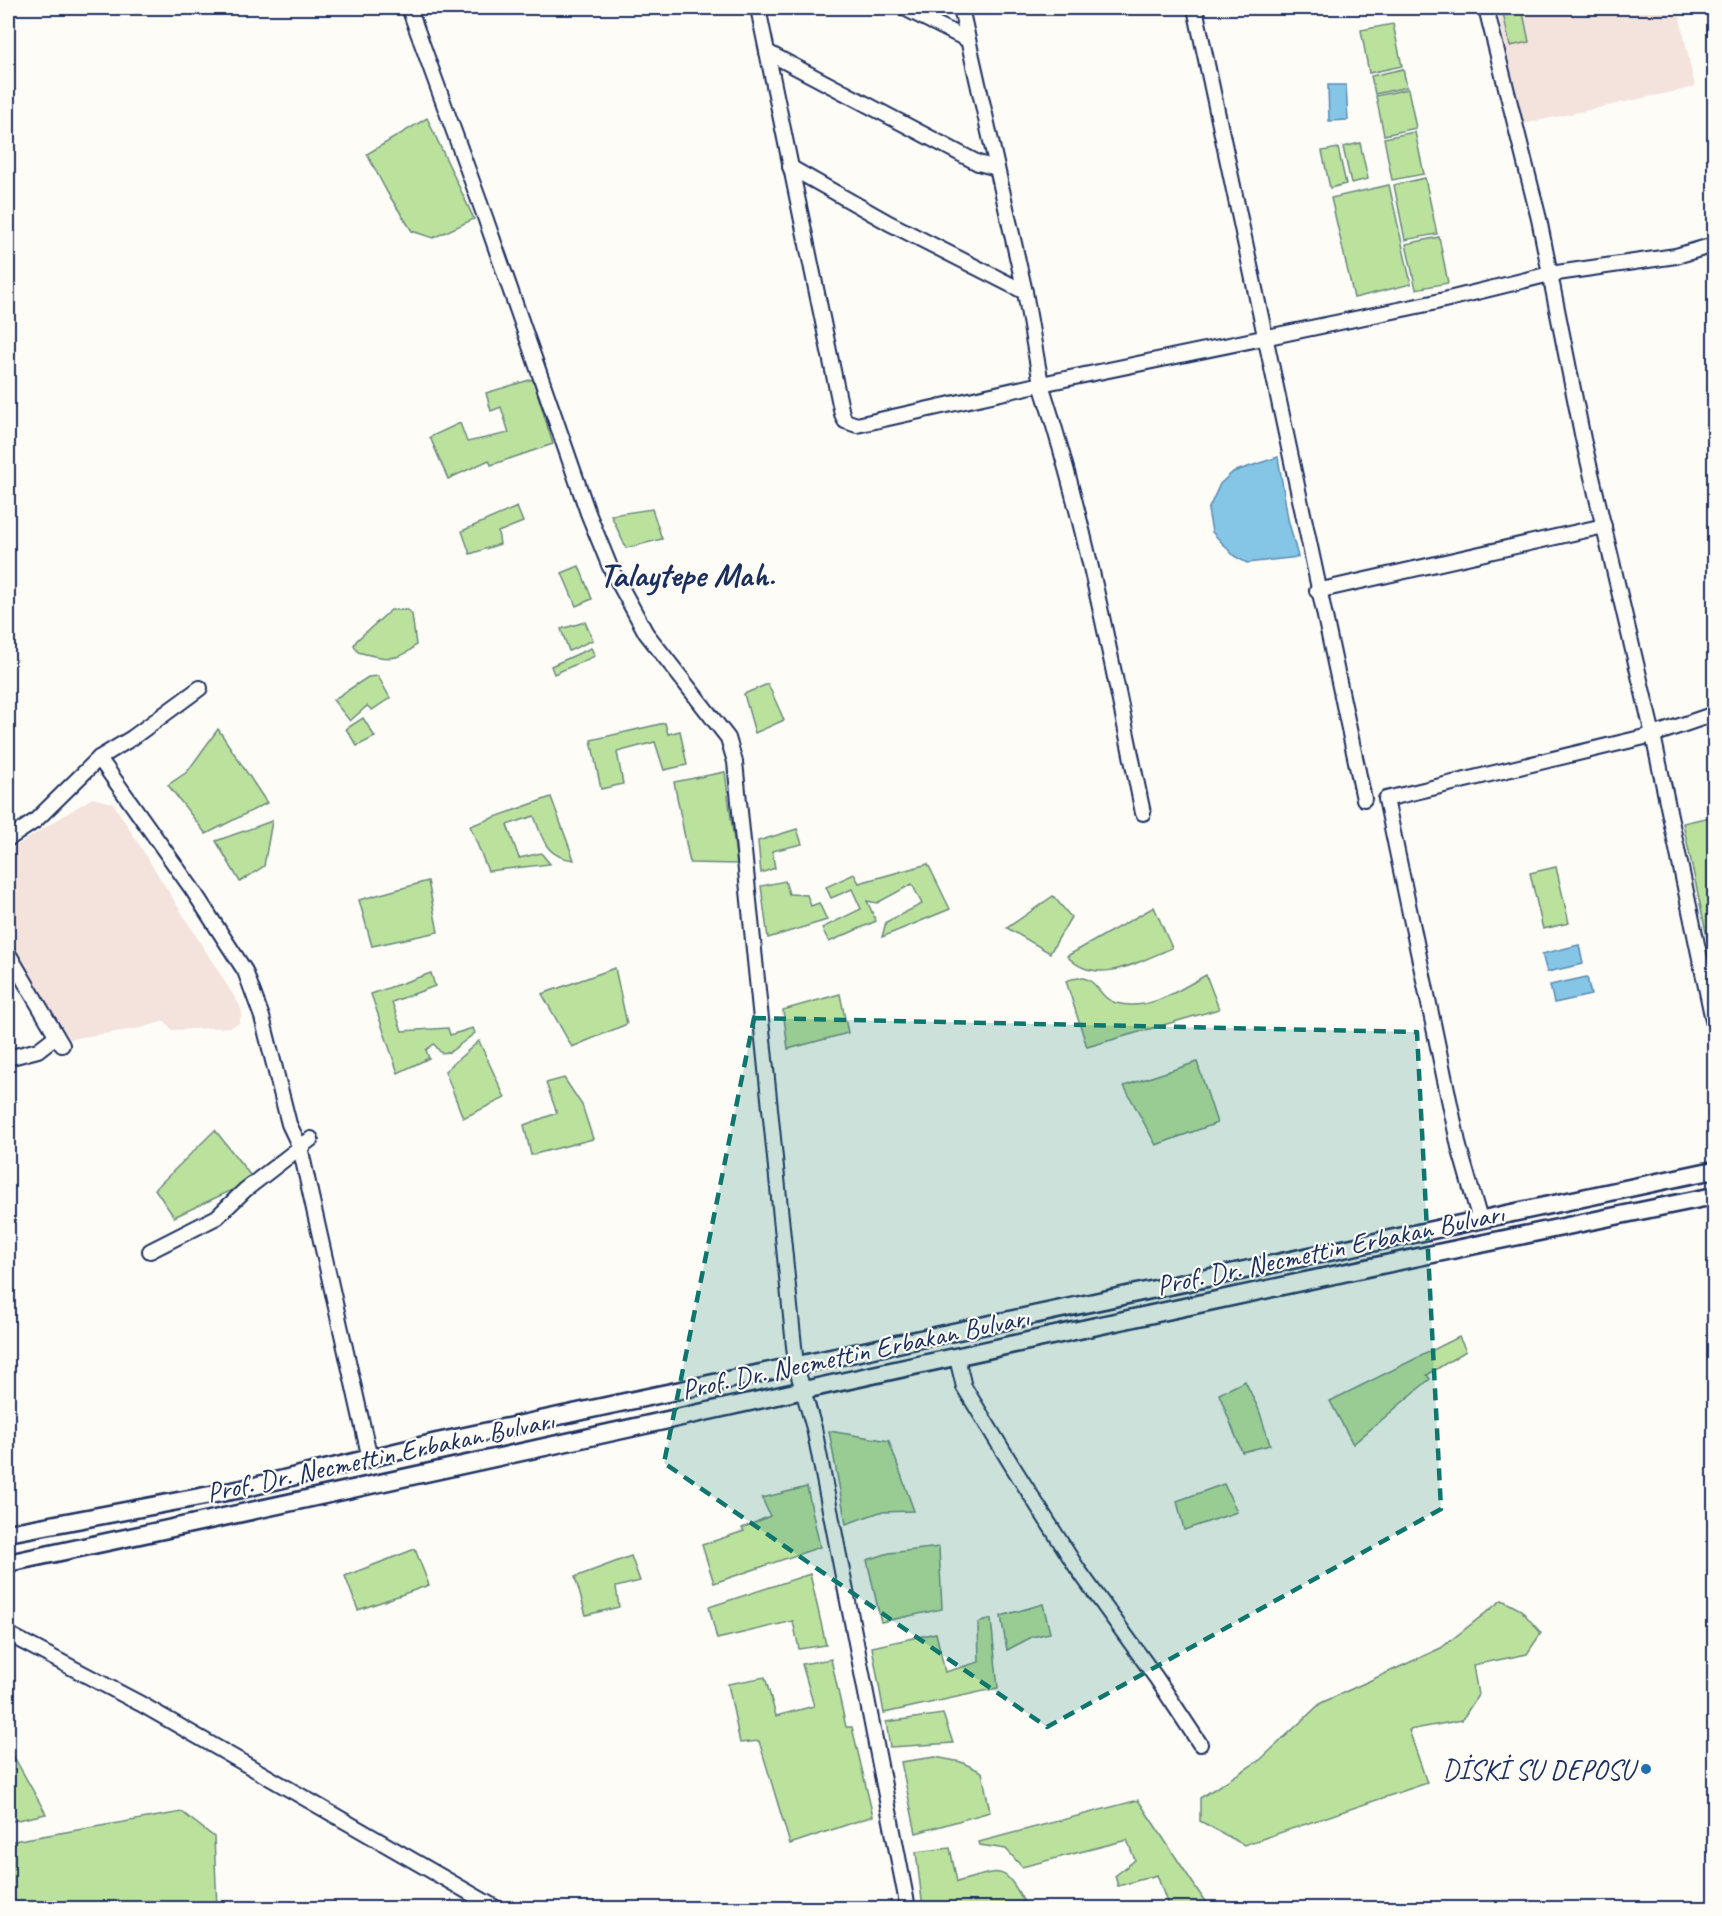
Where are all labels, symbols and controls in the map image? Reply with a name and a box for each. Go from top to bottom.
district label: Talaytepe Mah. [599,553,776,596]
street label: Prof. Dr. Necmettin Erbakan Bulvarı [1153,1195,1509,1303]
street label: Prof. Dr. Necmettin Erbakan Bulvarı [678,1299,1034,1407]
street label: Prof. Dr. Necmettin Erbakan Bulvarı [203,1402,559,1510]
place label: DİSKİ SU DEPOSU [1442,1752,1640,1787]
marker: DİSKİ SU DEPOSU [1639,1762,1653,1776]

